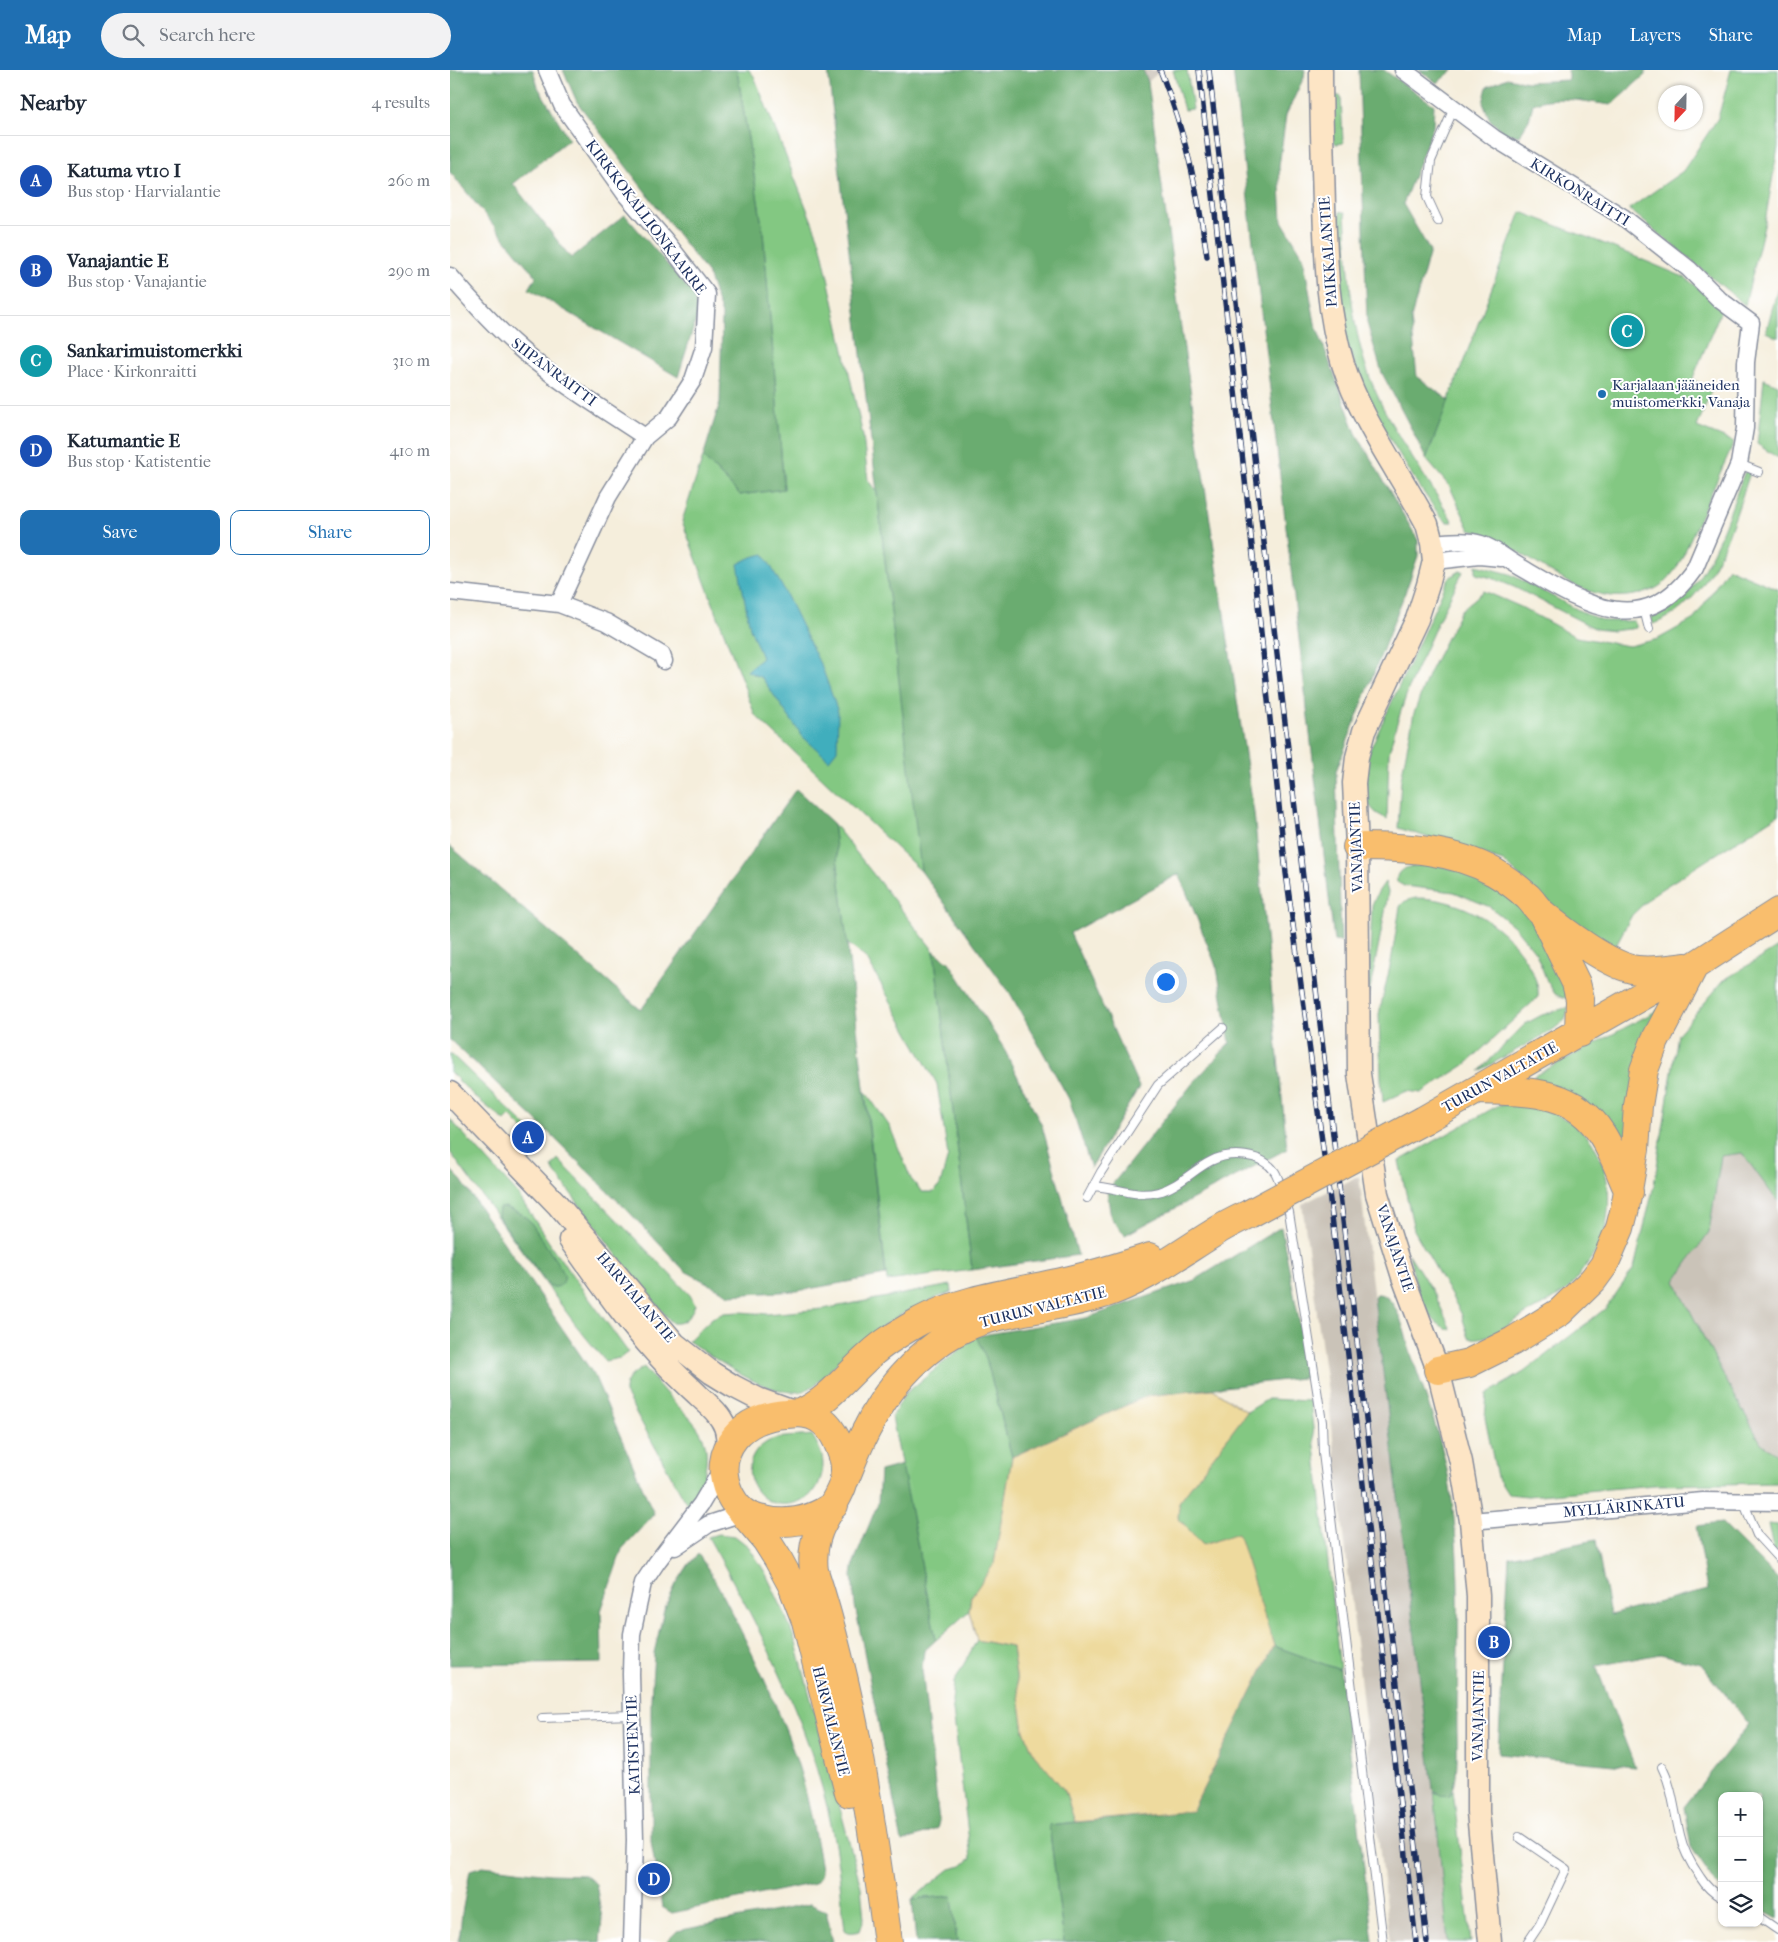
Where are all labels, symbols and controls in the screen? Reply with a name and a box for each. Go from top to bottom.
search box [101,13,451,58]
text: Map [25,21,71,49]
icon: search [119,21,147,49]
text: Search here [159,24,255,46]
text: Map [1567,25,1601,46]
text: Layers [1629,25,1681,46]
text: Share [1709,25,1753,46]
north arrow [1658,85,1703,130]
text: Nearby [20,91,86,115]
text: 4 results [372,93,430,112]
street label: KIRKKOKALLIONKAARRE [582,136,710,298]
street label: KIRKONRAITTI [1527,154,1633,230]
text: Katuma vt10 I [67,160,181,182]
text: A [31,171,41,190]
text: 260 m [388,171,430,190]
text: Bus stop · Harvialantie [67,182,221,201]
street label: PAIKKALANTIE [1315,196,1341,308]
text: Vanajantie E [67,250,169,272]
text: B [31,261,41,280]
text: 290 m [388,261,430,280]
text: Bus stop · Vanajantie [67,272,207,291]
pin: C [1611,312,1643,350]
street label: SIIPANRAITTI [508,334,600,410]
text: Sankarimuistomerkki [67,340,242,362]
text: C [31,351,41,370]
text: 310 m [392,351,430,370]
text: Place · Kirkonraitti [67,362,197,381]
place label: Karjalaan jääneiden muistomerkki, Vanaja [1612,376,1751,411]
marker: Karjalaan jääneiden muistomerkki, Vanaja [1596,388,1608,400]
text: Katumantie E [67,430,180,452]
text: D [30,441,42,460]
text: 410 m [389,441,430,460]
text: Bus stop · Katistentie [67,452,211,471]
button: Save [20,510,220,555]
button: Share [230,510,430,555]
street label: VANAJANTIE [1345,801,1367,894]
your location [1153,969,1179,995]
street label: TURUN VALTATIE [1439,1038,1561,1116]
pin: A [512,1118,544,1156]
street label: VANAJANTIE [1372,1201,1418,1294]
street label: HARVIALANTIE [593,1248,679,1346]
street label: TURUN VALTATIE [978,1283,1108,1331]
street label: MYLLÄRINKATU [1562,1493,1686,1521]
pin: B [1478,1623,1510,1661]
street label: HARVIALANTIE [809,1664,853,1778]
street label: VANAJANTIE [1468,1670,1488,1763]
street label: KATISTENTIE [622,1695,644,1795]
map controls [1718,1792,1763,1927]
button: + [1718,1792,1763,1837]
button: − [1718,1837,1763,1882]
pin: D [638,1860,670,1898]
button: layers [1718,1882,1763,1927]

